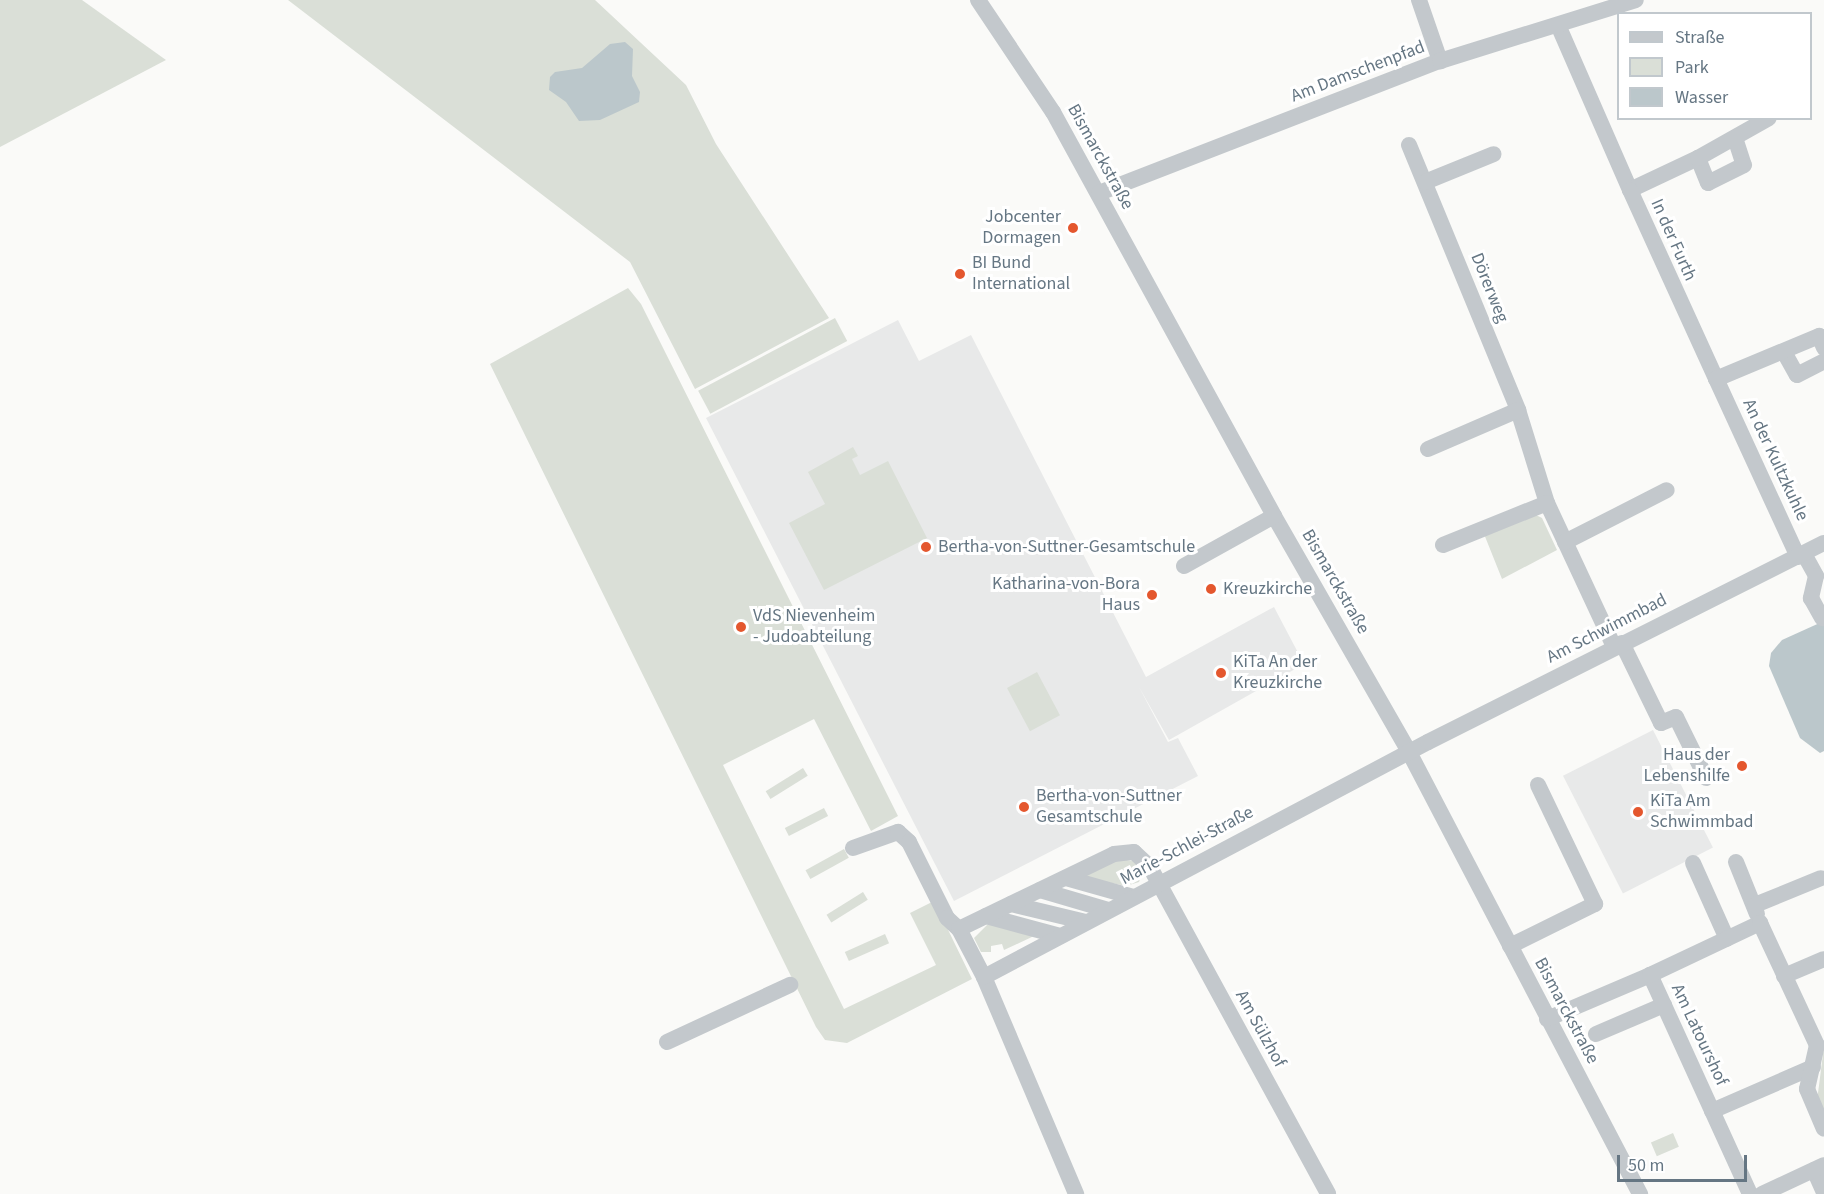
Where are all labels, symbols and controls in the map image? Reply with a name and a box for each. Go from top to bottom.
legend [1617,12,1812,120]
text: Straße [1675,25,1724,50]
street label: Am Damschenpfad [1288,37,1428,107]
text: Park [1675,55,1709,80]
text: Wasser [1675,85,1728,110]
street label: Bismarckstraße [1062,101,1138,213]
street label: In der Furth [1645,196,1701,284]
place label: Jobcenter Dormagen [982,207,1061,250]
marker: Jobcenter Dormagen [1066,221,1080,235]
street label: Dörerweg [1465,250,1513,326]
place label: BI Bund International [972,253,1070,296]
marker: BI Bund International [953,267,967,281]
street label: An der Kultzkuhle [1737,396,1813,524]
street label: Bismarckstraße [1296,526,1374,638]
place label: Bertha-von-Suttner-Gesamtschule [938,536,1195,558]
marker: Bertha-von-Suttner-Gesamtschule [919,540,933,554]
place label: Katharina-von-Bora Haus [992,574,1140,616]
place label: Kreuzkirche [1223,578,1312,600]
marker: Kreuzkirche [1204,582,1218,596]
marker: Katharina-von-Bora Haus [1145,588,1159,602]
street label: Am Schwimmbad [1543,589,1671,669]
place label: VdS Nievenheim - Judoabteilung [753,606,875,648]
marker: VdS Nievenheim - Judoabteilung [734,620,748,634]
place label: KiTa An der Kreuzkirche [1233,652,1322,694]
marker: KiTa An der Kreuzkirche [1214,666,1228,680]
place label: Haus der Lebenshilfe [1643,745,1730,788]
marker: Haus der Lebenshilfe [1735,759,1749,773]
place label: Bertha-von-Suttner Gesamtschule [1036,786,1182,828]
place label: KiTa Am Schwimmbad [1650,791,1754,834]
marker: Bertha-von-Suttner Gesamtschule [1017,800,1031,814]
street label: Marie-Schlei-Straße [1117,802,1257,890]
marker: KiTa Am Schwimmbad [1631,805,1645,819]
street label: Bismarckstraße [1529,954,1603,1068]
street label: Am Latourshof [1666,981,1732,1089]
street label: Am Sülzhof [1230,987,1290,1071]
scale bar [1620,1143,1750,1181]
text: 50 m [1628,1153,1664,1178]

